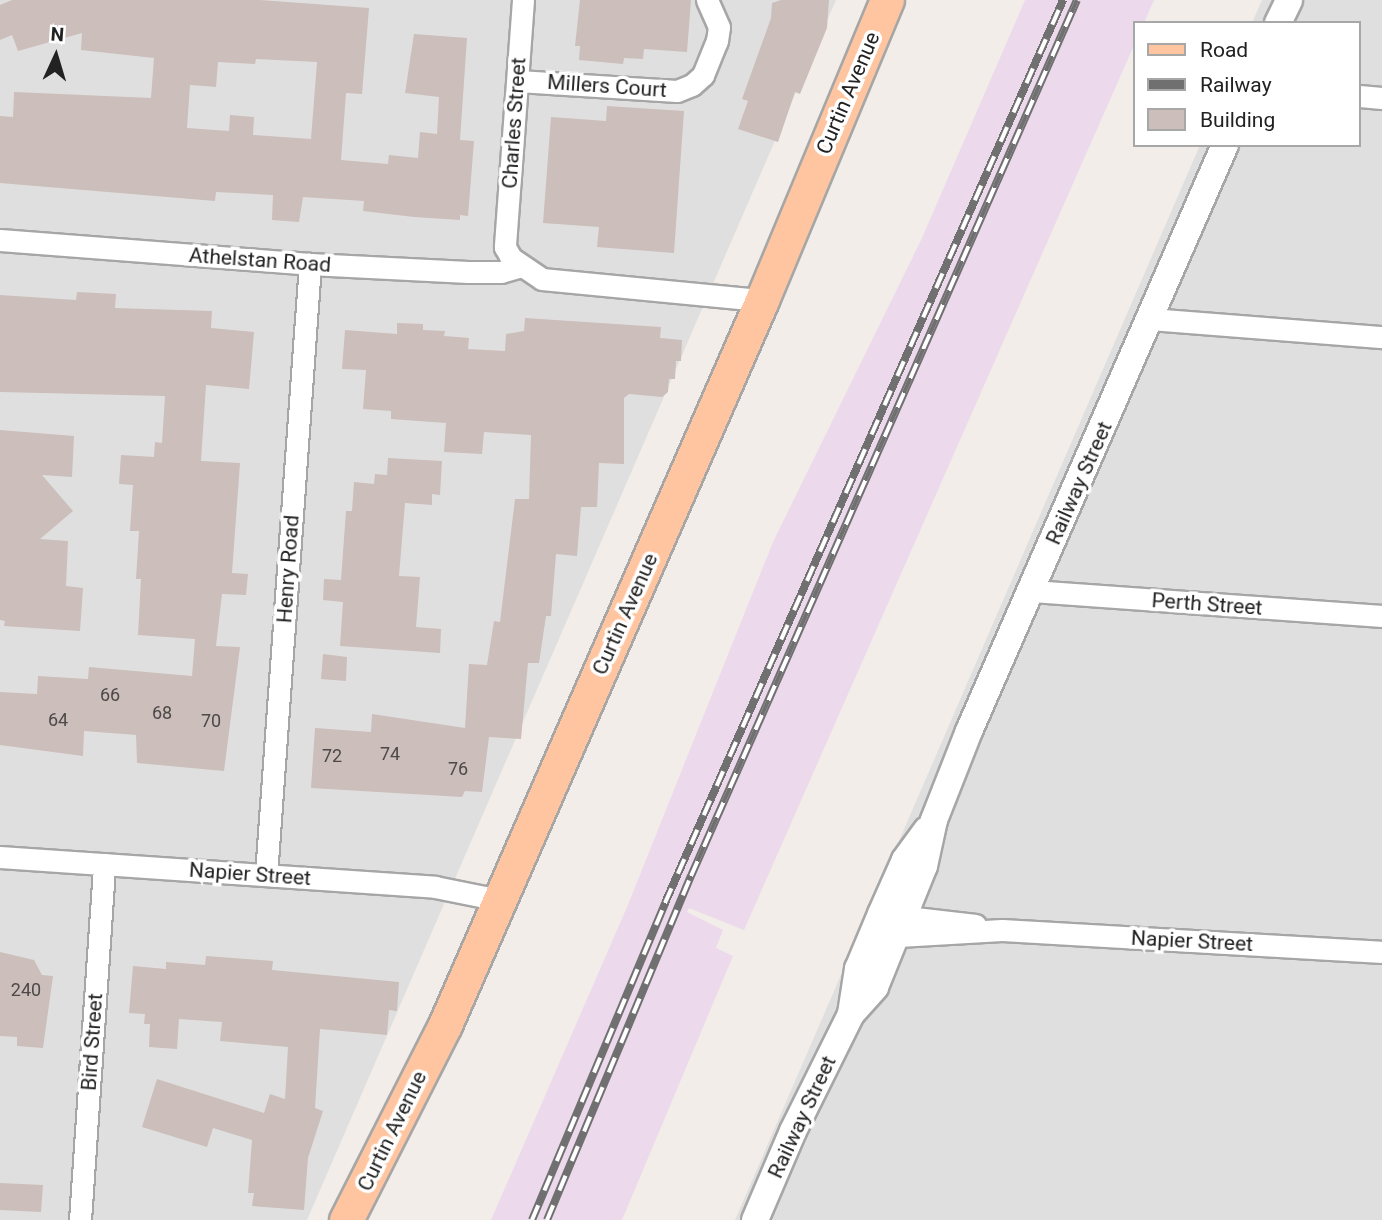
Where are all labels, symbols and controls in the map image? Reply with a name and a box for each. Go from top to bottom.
north arrow [21,21,91,91]
legend [1134,21,1361,147]
text: N [50,23,65,46]
street label: Curtin Avenue [811,28,885,158]
text: Road [1200,38,1248,62]
street label: Charles Street [497,57,531,189]
street label: Millers Court [546,69,668,103]
text: Railway [1200,73,1272,97]
text: Building [1200,108,1275,132]
street label: Athelstan Road [188,242,332,278]
street label: Railway Street [1041,418,1117,548]
street label: Henry Road [272,514,304,624]
street label: Curtin Avenue [587,549,663,679]
street label: Perth Street [1151,588,1263,620]
house number: 66 [100,684,120,706]
house number: 68 [152,702,172,724]
house number: 64 [48,709,68,731]
house number: 70 [201,710,221,732]
house number: 74 [380,743,400,765]
house number: 72 [322,745,342,767]
house number: 76 [448,758,468,780]
street label: Napier Street [188,857,312,891]
street label: Napier Street [1130,925,1254,957]
house number: 240 [11,979,41,1001]
street label: Bird Street [76,992,108,1092]
street label: Railway Street [763,1052,841,1182]
street label: Curtin Avenue [352,1067,432,1195]

